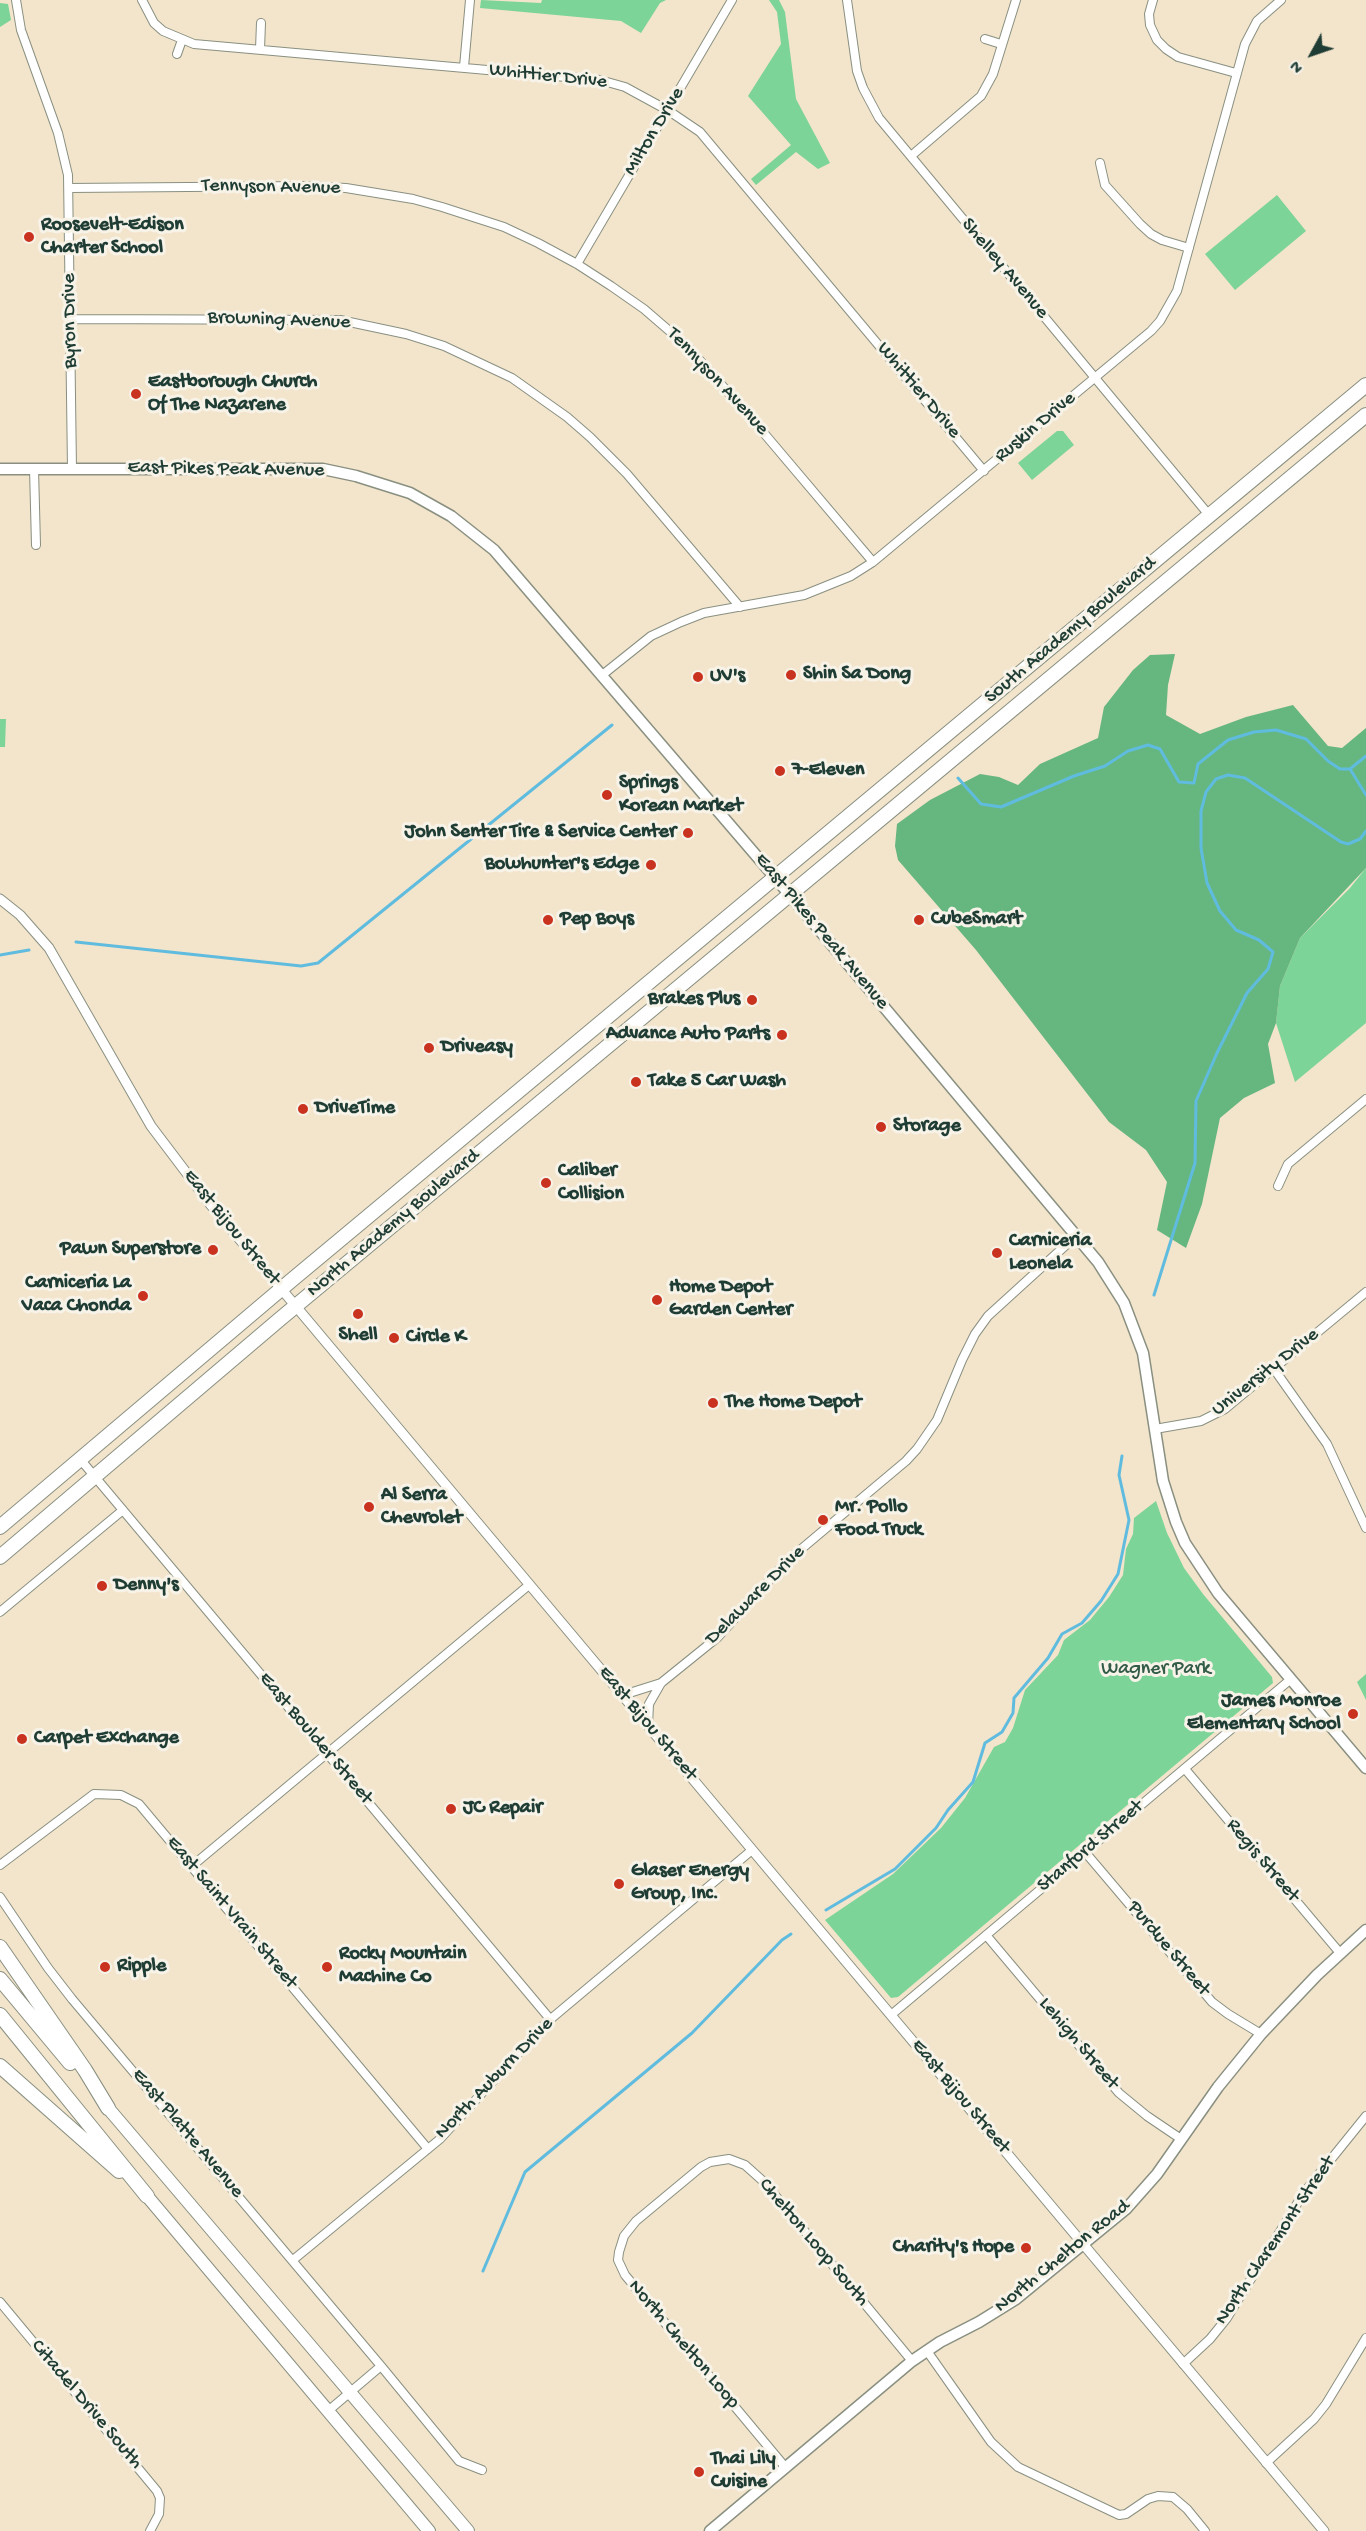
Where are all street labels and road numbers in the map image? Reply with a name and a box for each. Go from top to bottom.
street label: Whittier Drive [488,59,608,95]
street label: Milton Drive [619,83,691,181]
street label: Tennyson Avenue [201,175,341,201]
street label: Shelley Avenue [955,214,1053,324]
street label: Byron Drive [58,273,84,369]
street label: Browning Avenue [207,307,351,335]
street label: Tennyson Avenue [661,323,773,441]
street label: Whittier Drive [871,338,965,444]
street label: Ruskin Drive [991,387,1081,469]
street label: East Pikes Peak Avenue [127,456,325,484]
street label: South Academy Boulevard [980,552,1162,710]
street label: East Pikes Peak Avenue [749,849,893,1015]
street label: North Academy Boulevard [303,1145,485,1303]
street label: East Bijou Street [177,1165,285,1291]
street label: University Drive [1208,1324,1324,1422]
street label: Delaware Drive [701,1541,811,1651]
street label: East Bijou Street [592,1662,702,1786]
street label: East Boulder Street [253,1668,377,1810]
street label: Stanford Street [1033,1796,1149,1898]
street label: Regis Street [1220,1814,1304,1908]
street label: East Saint Vrain Street [160,1832,302,1994]
street label: Purdue Street [1121,1896,1215,2002]
street label: Lehigh Street [1033,1993,1123,2095]
street label: North Auburn Drive [431,2013,559,2145]
street label: East Bijou Street [905,2035,1015,2159]
street label: East Platte Avenue [126,2064,248,2204]
street label: North Claremont Street [1211,2152,1341,2330]
street label: Chelton Loop South [752,2174,874,2312]
street label: North Chelton Road [991,2195,1135,2319]
street label: North Chelton Loop [622,2276,744,2414]
street label: Citadel Drive South [25,2335,147,2475]

